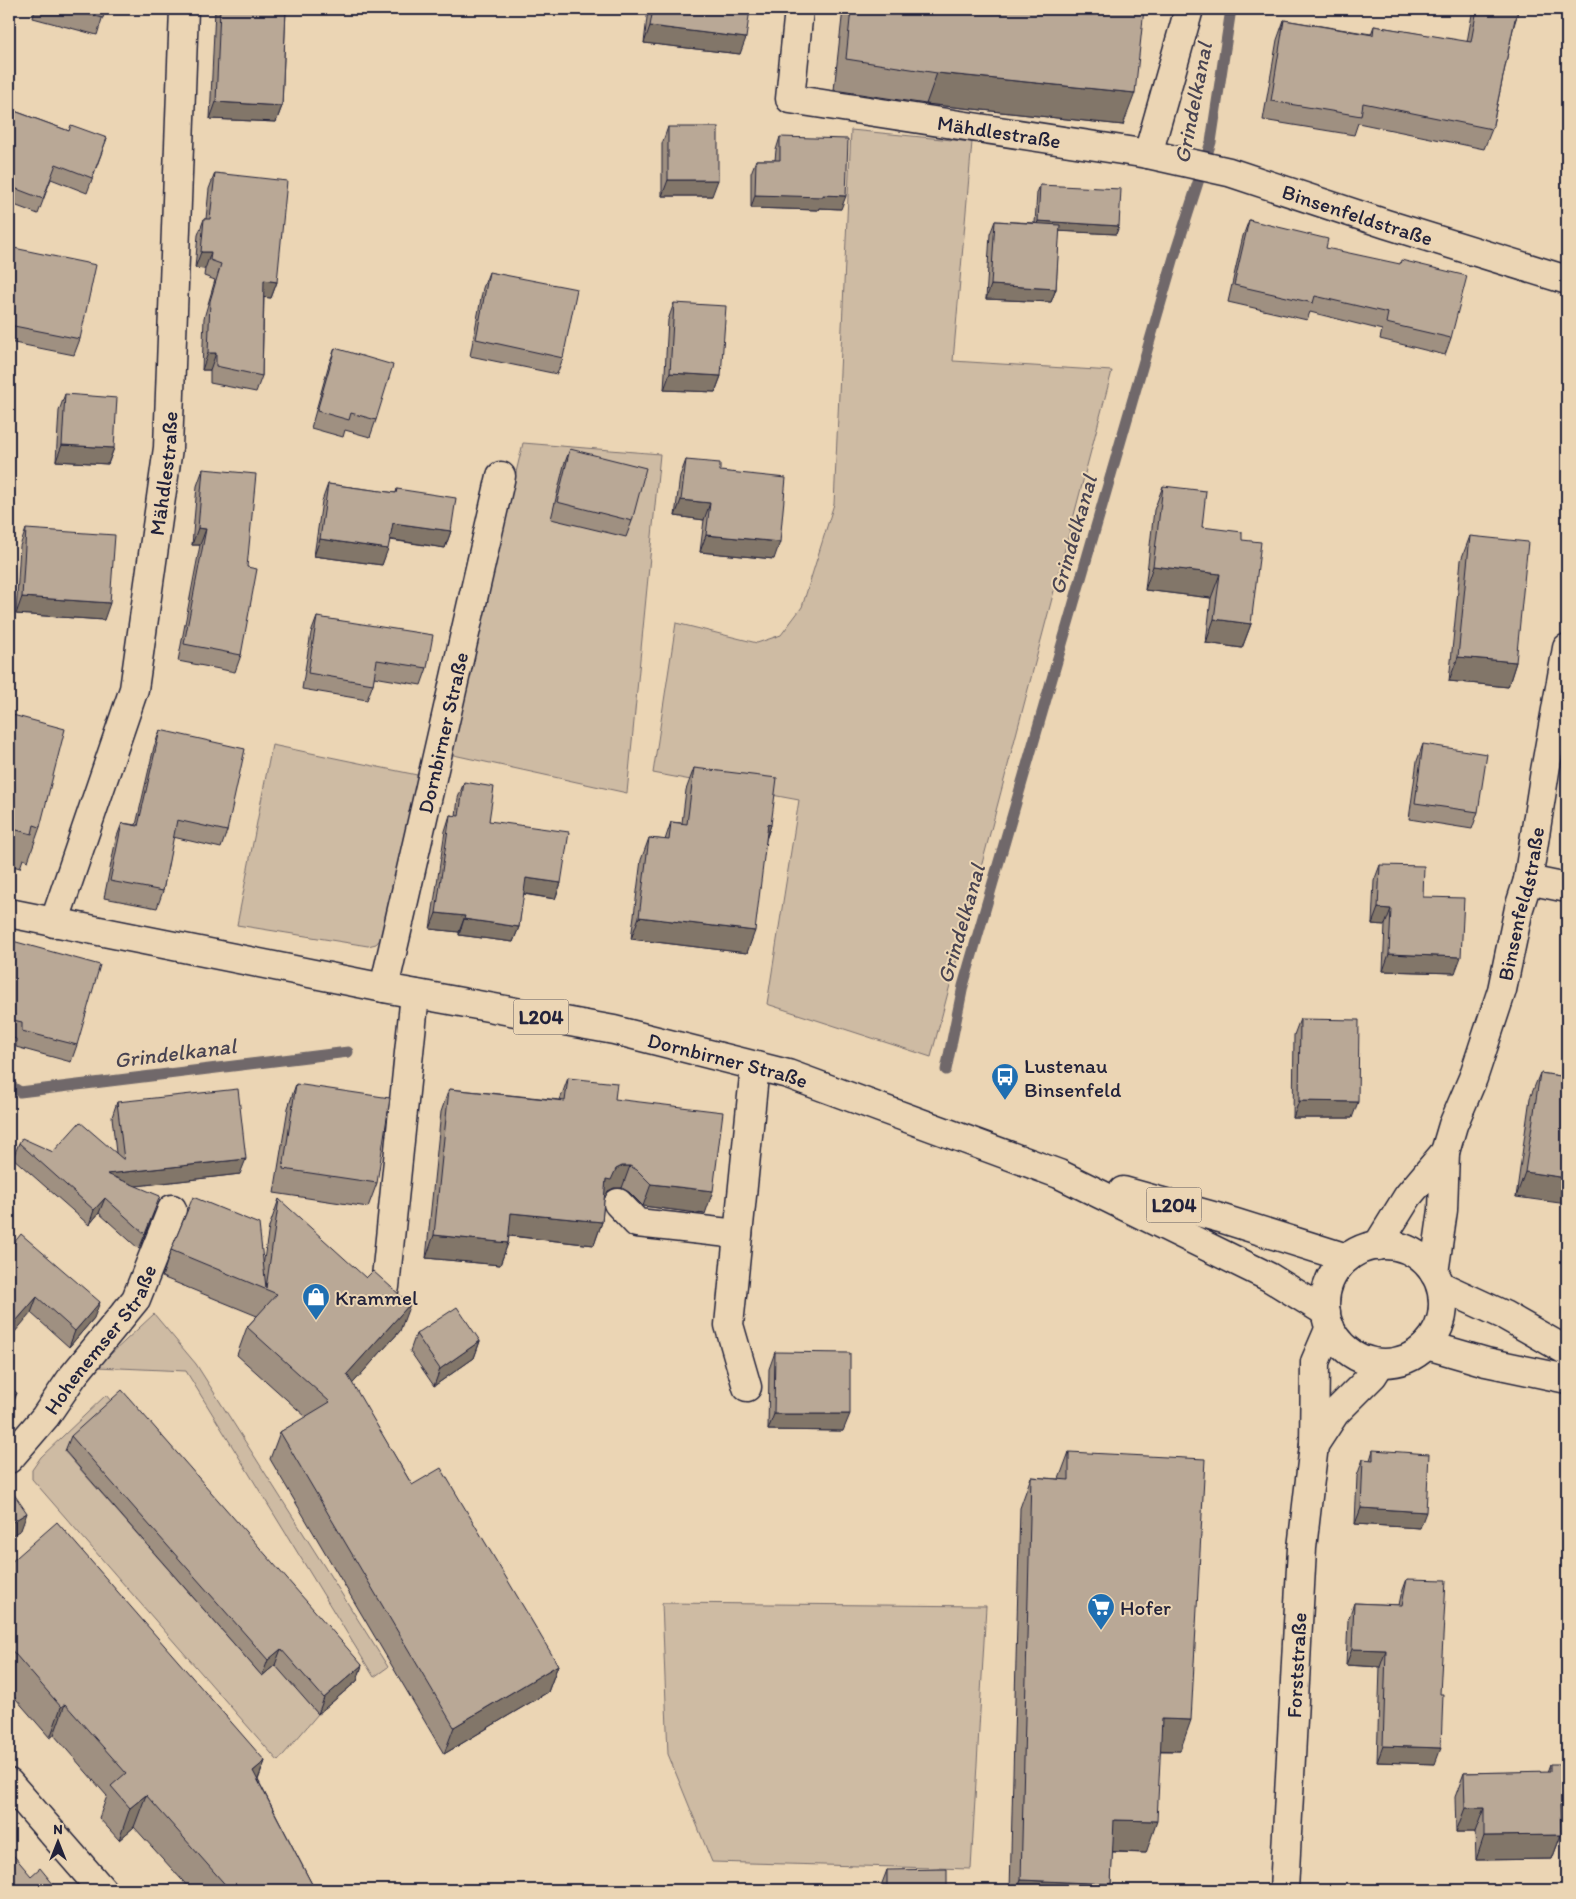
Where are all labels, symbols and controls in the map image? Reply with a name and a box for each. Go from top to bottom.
water label: Grindelkanal [1168,38,1218,166]
street label: Mähdlestraße [935,109,1063,153]
street label: Binsenfeldstraße [1279,178,1436,250]
street label: Mähdlestraße [143,411,182,537]
water label: Grindelkanal [1043,471,1103,598]
street label: Dornbirner Straße [412,649,473,816]
street label: Binsenfeldstraße [1492,825,1549,983]
water label: Grindelkanal [931,860,991,987]
road number: L204 [514,1000,568,1034]
street label: Dornbirner Straße [645,1027,812,1093]
water label: Grindelkanal [112,1032,239,1074]
place label: Lustenau Binsenfeld [1024,1053,1122,1102]
bus stop icon: Lustenau Binsenfeld [990,1062,1020,1101]
road number: L204 [1146,1188,1202,1222]
street label: Hohenemser Straße [38,1261,161,1419]
shop icon: Krammel [301,1282,331,1321]
place label: Krammel [335,1285,418,1310]
supermarket icon: Hofer [1086,1592,1116,1631]
place label: Hofer [1120,1595,1171,1620]
street label: Forststraße [1281,1612,1311,1719]
north arrow [32,1816,82,1866]
text: N [53,1821,63,1838]

